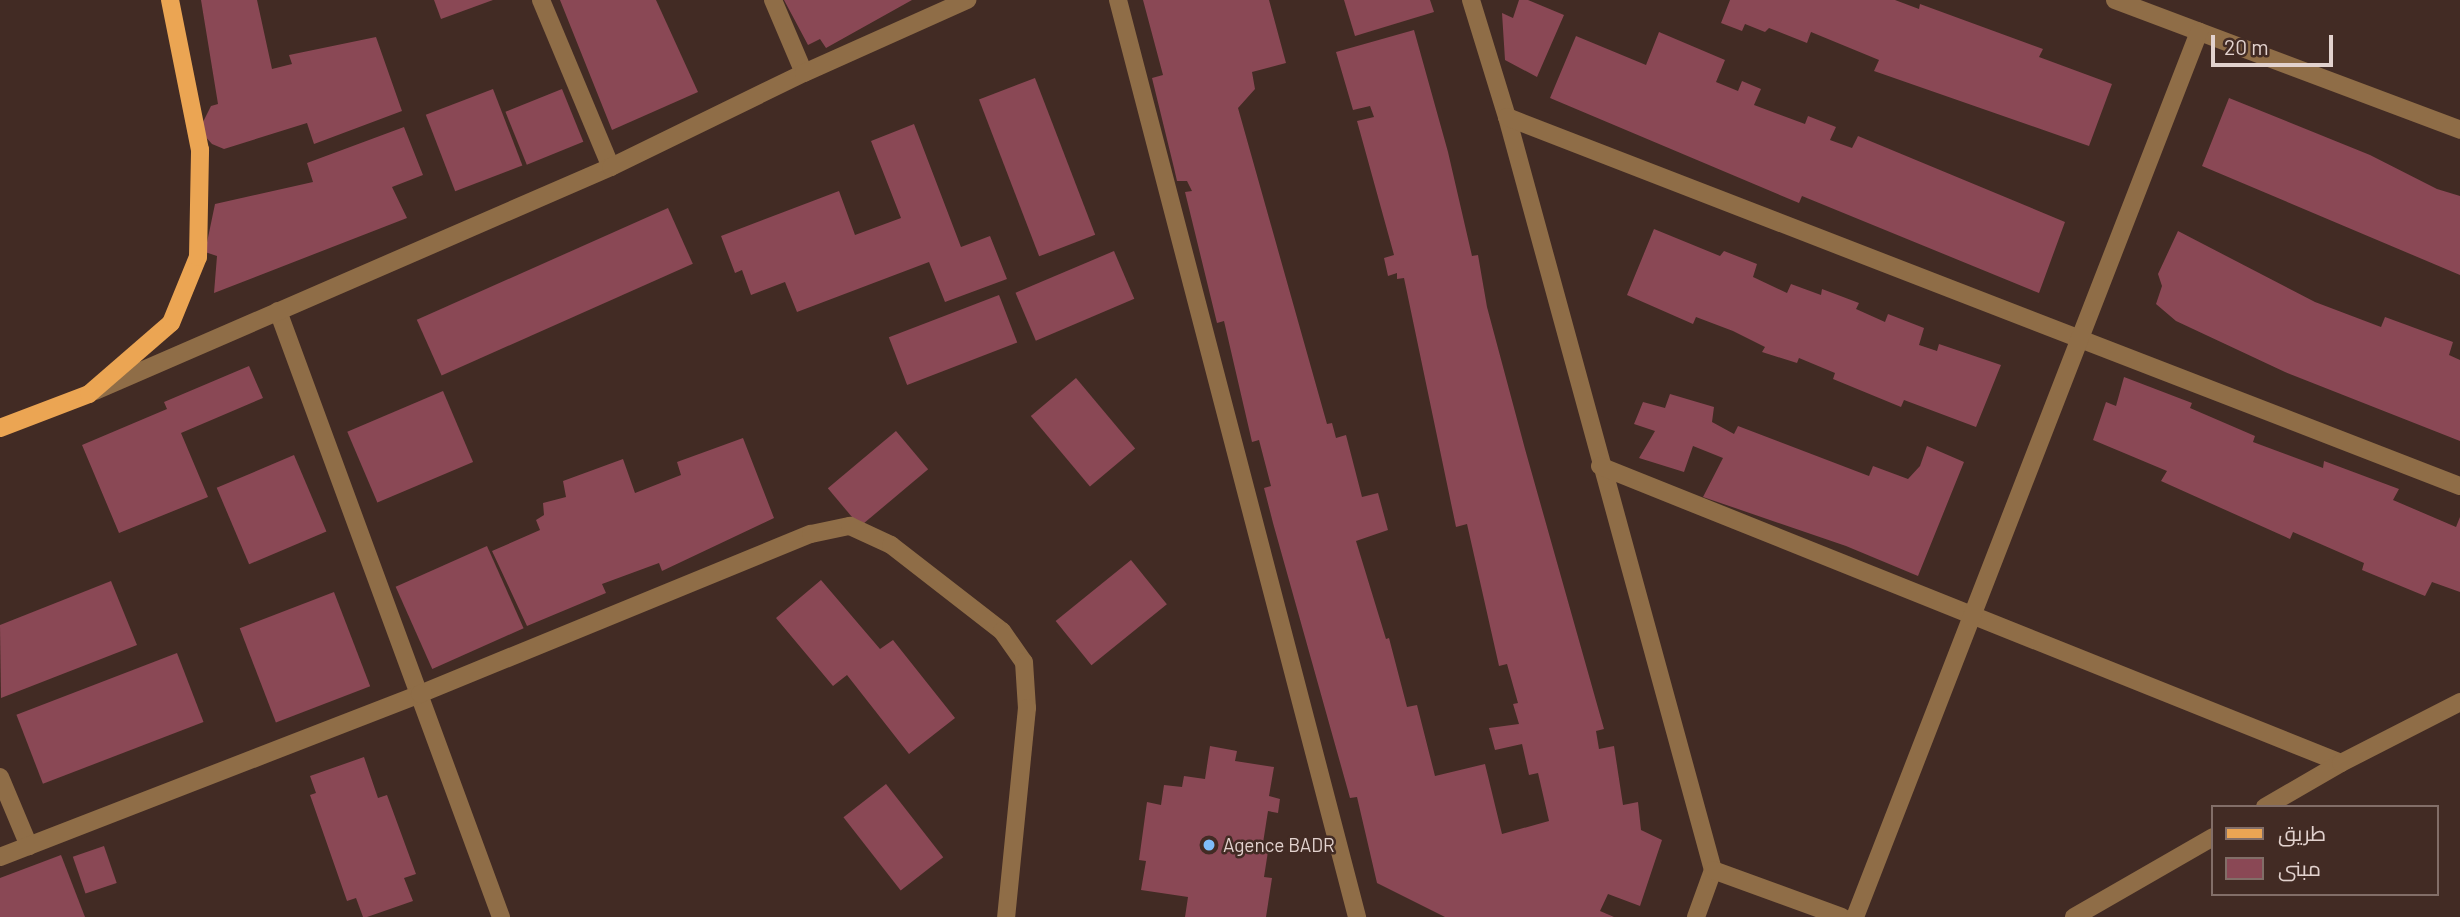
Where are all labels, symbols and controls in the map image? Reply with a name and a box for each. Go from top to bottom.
scale bar [2215,21,2338,65]
text: 20 m [2224,34,2269,59]
legend [2212,805,2439,896]
text: طريق [2278,820,2326,845]
place label: Agence BADR [1223,834,1335,856]
marker: Agence BADR [1201,837,1217,853]
text: مبنى [2278,855,2321,880]

